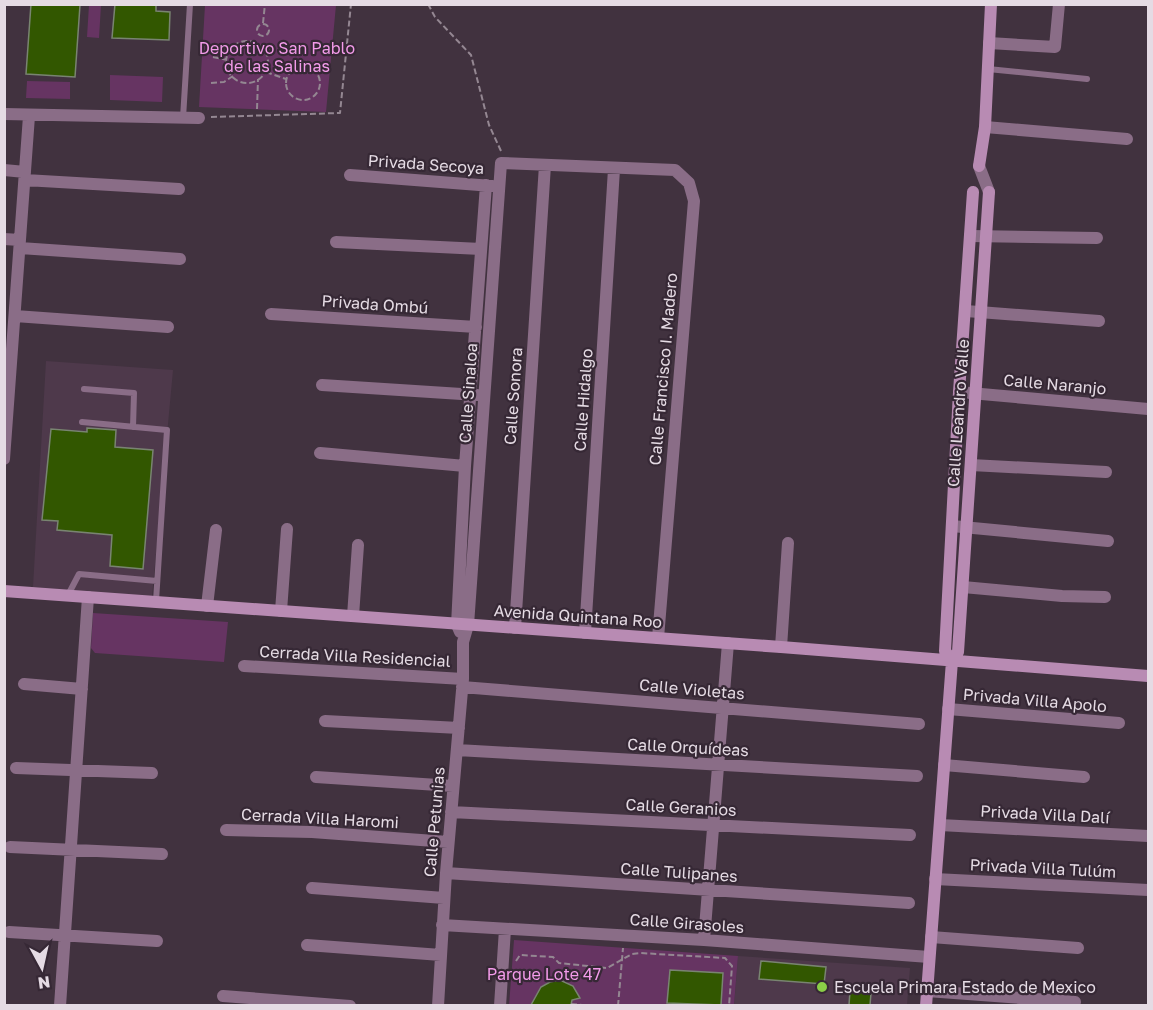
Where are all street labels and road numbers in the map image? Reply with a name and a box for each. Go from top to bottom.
street label: Privada Secoya [367,150,485,178]
street label: Calle Francisco I. Madero [645,272,681,466]
street label: Privada Ombú [321,290,429,318]
street label: Calle Leandro Valle [943,338,973,488]
street label: Calle Sinaloa [455,342,481,444]
street label: Calle Sonora [500,347,526,445]
street label: Calle Hidalgo [569,348,597,452]
street label: Calle Naranjo [1003,370,1107,398]
street label: Avenida Quintana Roo [493,600,663,632]
street label: Cerrada Villa Residencial [259,641,451,671]
street label: Calle Violetas [638,674,746,704]
street label: Privada Villa Apolo [962,684,1108,716]
street label: Calle Orquídeas [627,734,749,760]
street label: Calle Petunias [419,766,449,878]
street label: Calle Geranios [625,794,737,820]
street label: Privada Villa Dalí [980,801,1112,827]
street label: Cerrada Villa Haromi [241,804,399,832]
street label: Privada Villa Tulúm [969,854,1117,882]
street label: Calle Tulipanes [620,858,738,886]
street label: Calle Girasoles [629,909,745,937]

